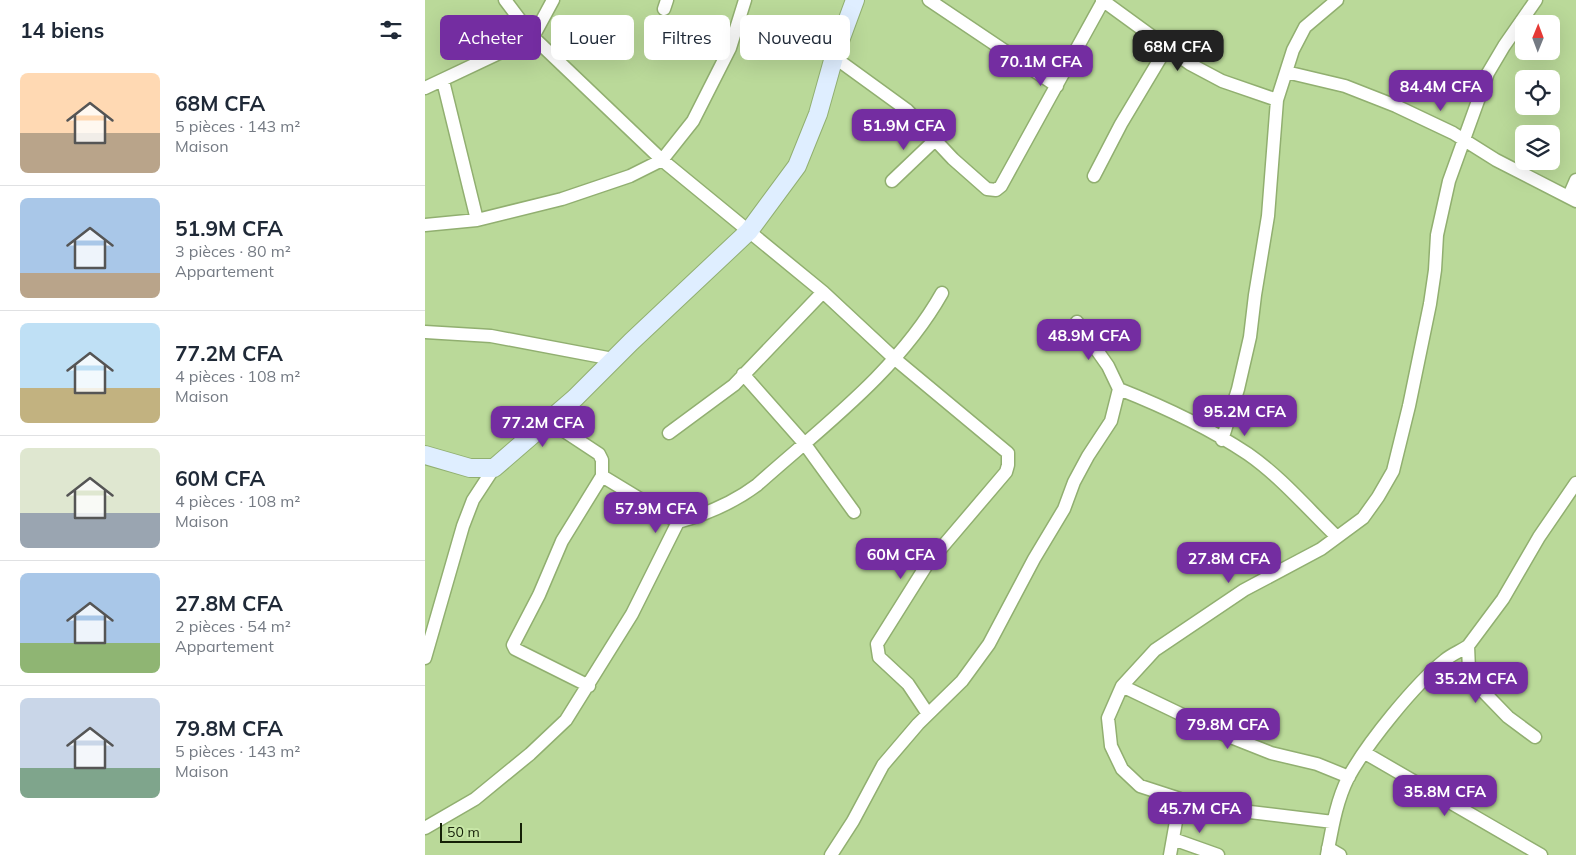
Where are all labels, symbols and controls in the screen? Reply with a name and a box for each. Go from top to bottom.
chip: Acheter [440,15,541,60]
chip: Louer [551,15,634,60]
chip: Filtres [644,15,730,60]
chip: Nouveau [740,15,850,60]
north arrow [1515,15,1560,60]
map controls [1515,15,1560,170]
icon: filters [377,16,405,44]
text: 14 biens [20,17,104,43]
pin: 68M CFA [1132,30,1224,72]
text: 68M CFA [1144,36,1212,56]
pin: 70.1M CFA [984,44,1098,87]
text: 70.1M CFA [1000,51,1082,71]
pin: 84.4M CFA [1384,70,1498,112]
button: locate [1515,70,1560,115]
text: 84.4M CFA [1400,76,1482,96]
text: 68M CFA [175,90,265,116]
icon: home [60,93,120,153]
pin: 51.9M CFA [847,108,961,151]
text: 51.9M CFA [863,115,945,135]
text: 5 pièces · 143 m² [175,116,300,136]
button: layers [1515,125,1560,170]
text: Maison [175,136,229,156]
text: 51.9M CFA [175,215,283,241]
icon: home [60,218,120,278]
text: 3 pièces · 80 m² [175,241,291,261]
text: Appartement [175,261,274,281]
pin: 48.9M CFA [1032,318,1146,361]
text: 48.9M CFA [1048,325,1130,345]
text: 77.2M CFA [175,340,283,366]
icon: home [60,343,120,403]
text: 4 pièces · 108 m² [175,366,300,386]
text: Maison [175,386,229,406]
pin: 95.2M CFA [1188,394,1302,437]
text: 95.2M CFA [1204,401,1286,421]
pin: 77.2M CFA [486,406,600,448]
text: 77.2M CFA [502,412,584,432]
text: 60M CFA [175,465,265,491]
icon: home [60,468,120,528]
text: 4 pièces · 108 m² [175,491,300,511]
pin: 57.9M CFA [599,492,713,534]
text: 57.9M CFA [615,498,697,518]
text: Maison [175,511,229,531]
pin: 60M CFA [855,538,947,580]
pin: 27.8M CFA [1172,542,1286,584]
text: 60M CFA [867,544,935,564]
text: 27.8M CFA [1188,548,1270,568]
text: 27.8M CFA [175,590,283,616]
icon: home [60,593,120,653]
text: 2 pièces · 54 m² [175,616,291,636]
text: Appartement [175,636,274,656]
pin: 35.2M CFA [1419,662,1533,704]
text: 35.2M CFA [1435,668,1517,688]
pin: 79.8M CFA [1171,708,1285,750]
text: 79.8M CFA [1187,714,1269,734]
text: 79.8M CFA [175,715,283,741]
icon: home [60,718,120,778]
text: 5 pièces · 143 m² [175,741,300,761]
text: Maison [175,761,229,781]
pin: 35.8M CFA [1388,774,1502,817]
text: 35.8M CFA [1404,781,1486,801]
pin: 45.7M CFA [1143,792,1257,834]
text: 45.7M CFA [1159,798,1241,818]
scale bar [440,820,523,843]
text: 50 m [447,823,480,841]

